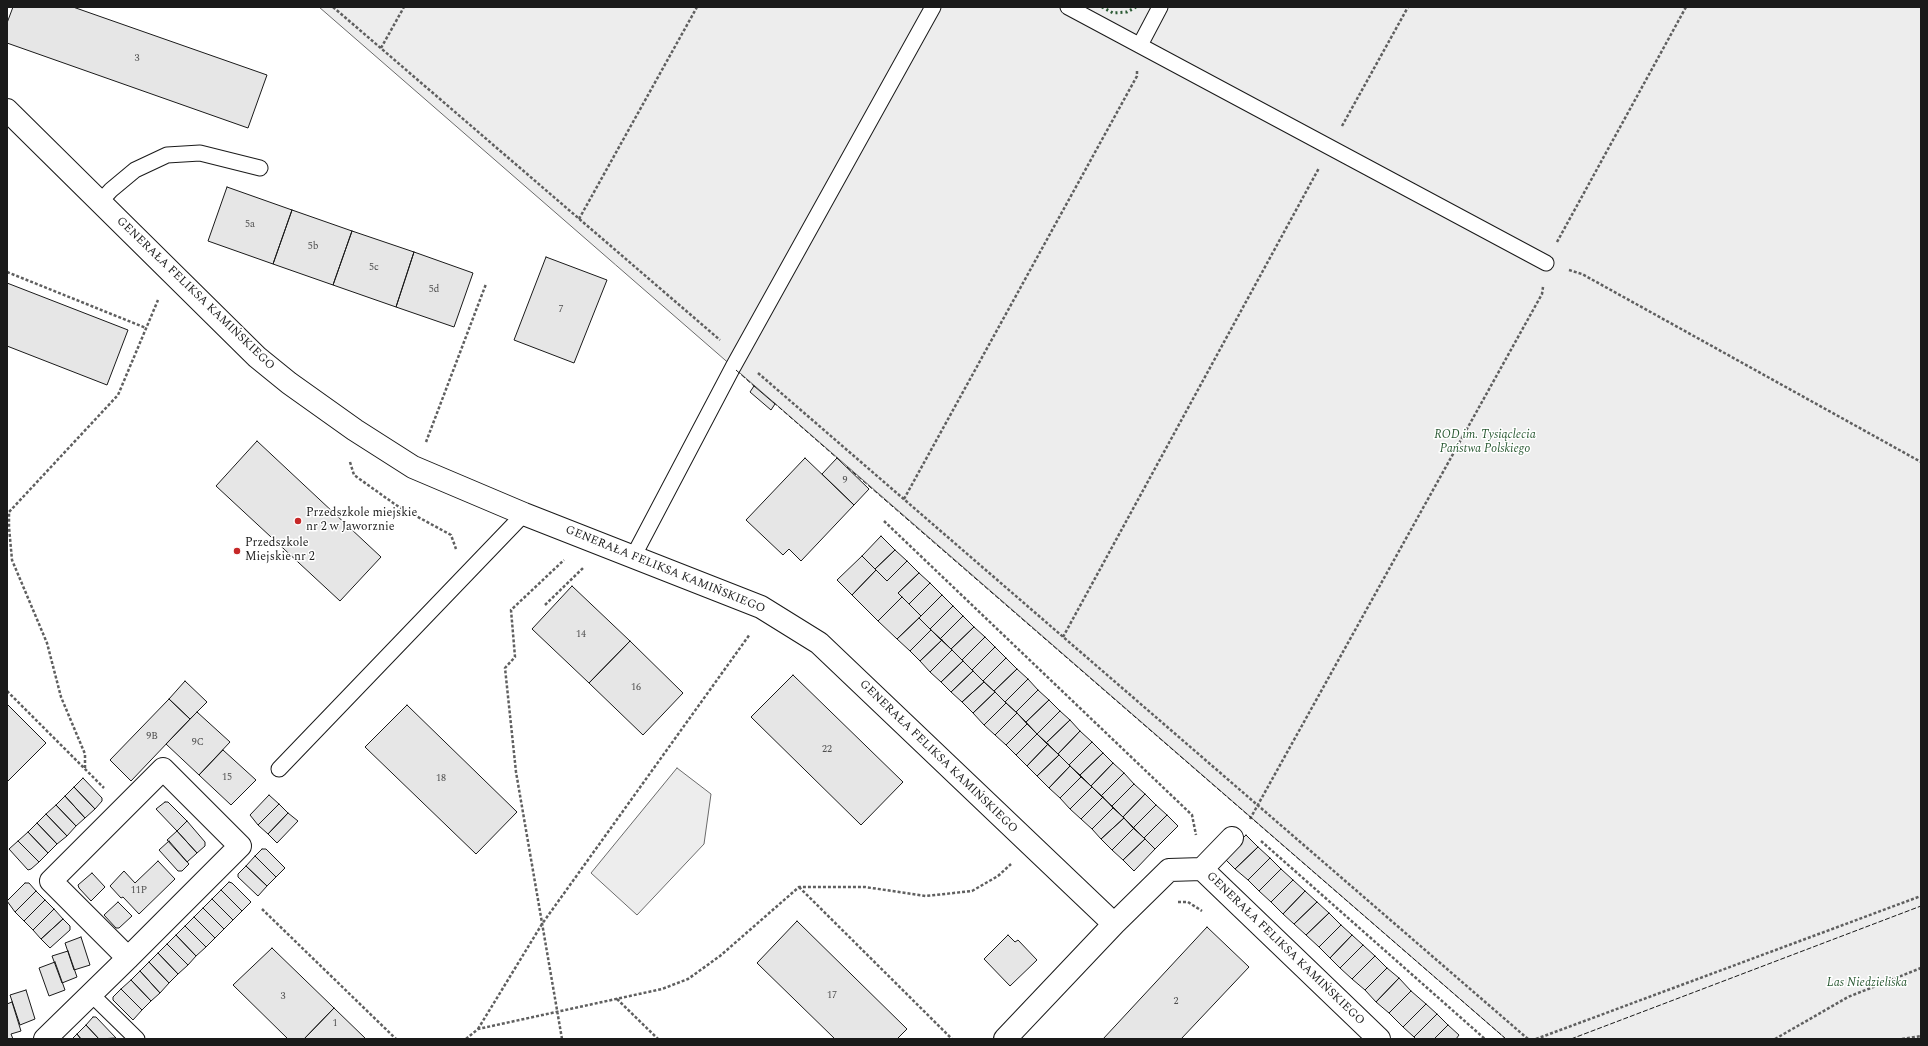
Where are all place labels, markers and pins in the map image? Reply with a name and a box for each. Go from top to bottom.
place label: Przedszkole miejskie nr 2 w Jaworznie [306,507,417,535]
marker: Przedszkole miejskie nr 2 w Jaworznie [293,516,303,526]
place label: Przedszkole Miejskie nr 2 [245,537,315,565]
marker: Przedszkole Miejskie nr 2 [232,546,242,556]

